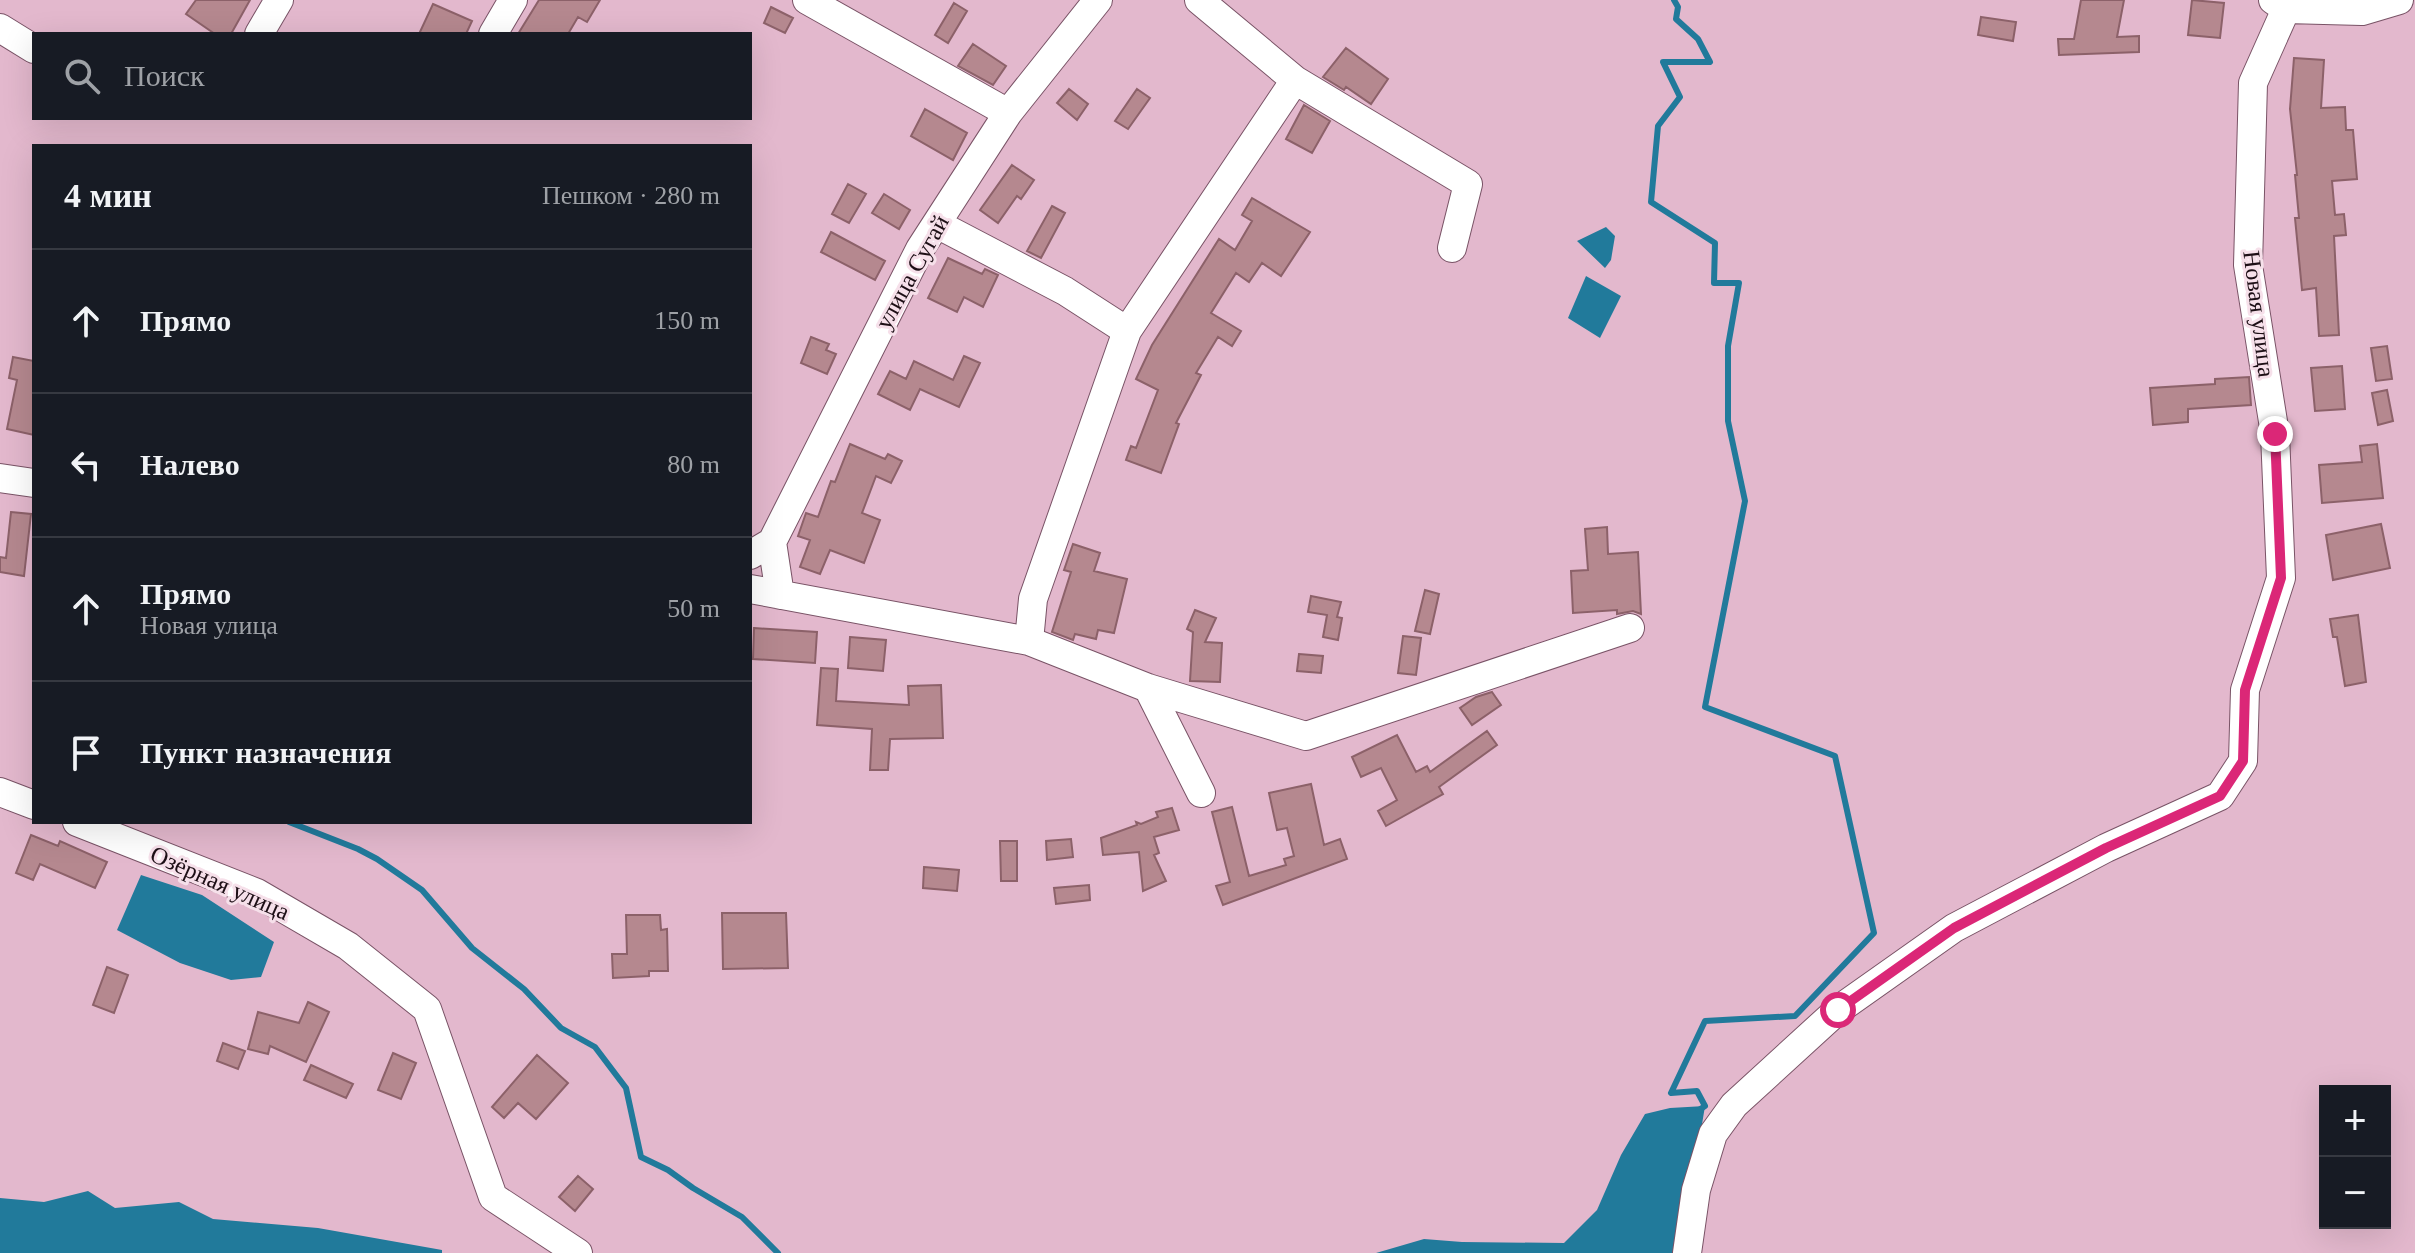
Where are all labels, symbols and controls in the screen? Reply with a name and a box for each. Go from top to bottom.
search box [32,32,752,120]
icon: search [60,54,104,98]
text: Поиск [124,59,205,92]
text: 4 мин [64,177,152,214]
text: Пешком · 280 m [542,181,720,210]
street label: улица Сугай [870,210,954,333]
street label: Новая улица [2238,249,2280,379]
icon: ahead [64,299,108,343]
text: Прямо [140,304,231,337]
text: 150 m [654,306,720,335]
route end [2257,416,2293,452]
icon: left [64,443,108,487]
text: Налево [140,448,240,481]
text: 80 m [667,450,720,479]
text: Прямо [140,577,231,610]
icon: ahead [64,587,108,631]
text: 50 m [667,594,720,623]
text: Новая улица [140,611,278,640]
icon: arrive [64,731,108,775]
text: Пункт назначения [140,736,392,769]
street label: Озёрная улица [147,841,294,925]
route start [1820,992,1856,1028]
map controls [2319,1085,2391,1229]
button: + [2319,1085,2391,1157]
button: − [2319,1157,2391,1229]

